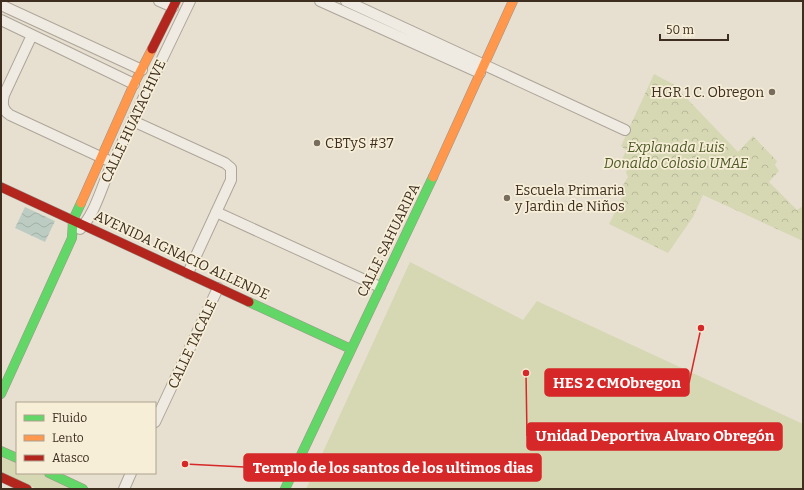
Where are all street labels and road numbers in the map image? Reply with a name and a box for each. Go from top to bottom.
street label: CALLE HUATACHIVE [97,57,169,185]
street label: CALLE SAHUARIPA [354,181,423,300]
street label: AVENIDA IGNACIO ALLENDE [91,207,272,304]
street label: CALLE TACALE [164,297,220,391]

